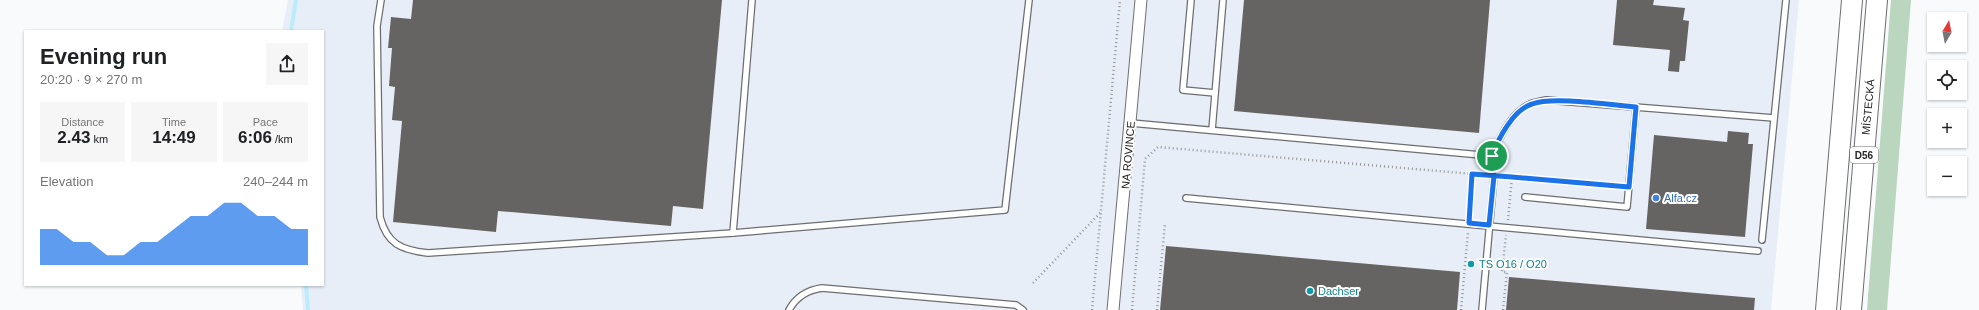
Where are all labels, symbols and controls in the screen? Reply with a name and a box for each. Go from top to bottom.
north arrow [1927,12,1967,52]
map controls [1927,12,1967,196]
button: share [266,43,308,85]
text: Evening run [40,44,167,69]
button: locate [1927,60,1967,100]
text: 20:20 · 9 × 270 m [40,72,142,87]
street label: MÍSTECKÁ [1860,78,1876,136]
button: + [1927,108,1967,148]
text: Distance [61,116,104,128]
text: Time [162,116,186,128]
text: Pace [253,116,278,128]
street label: NA ROVINCE [1119,121,1137,189]
text: 2.43 [57,128,90,147]
text: 14:49 [152,128,196,147]
text: 6:06 [238,128,272,147]
text: km [90,133,108,145]
text: /km [272,133,293,145]
pin [1475,139,1509,173]
icon: arrive [1481,145,1503,167]
road number: D56 [1850,147,1878,163]
button: − [1927,156,1967,196]
text: Elevation [40,174,93,189]
text: 240–244 m [243,174,308,189]
place label: Alfa.cz [1664,192,1697,204]
marker: Alfa.cz [1651,193,1661,203]
place label: TS O16 / O20 [1479,258,1547,270]
marker: TS O16 / O20 [1466,259,1476,269]
place label: Dachser [1318,285,1359,297]
marker: Dachser [1305,286,1315,296]

